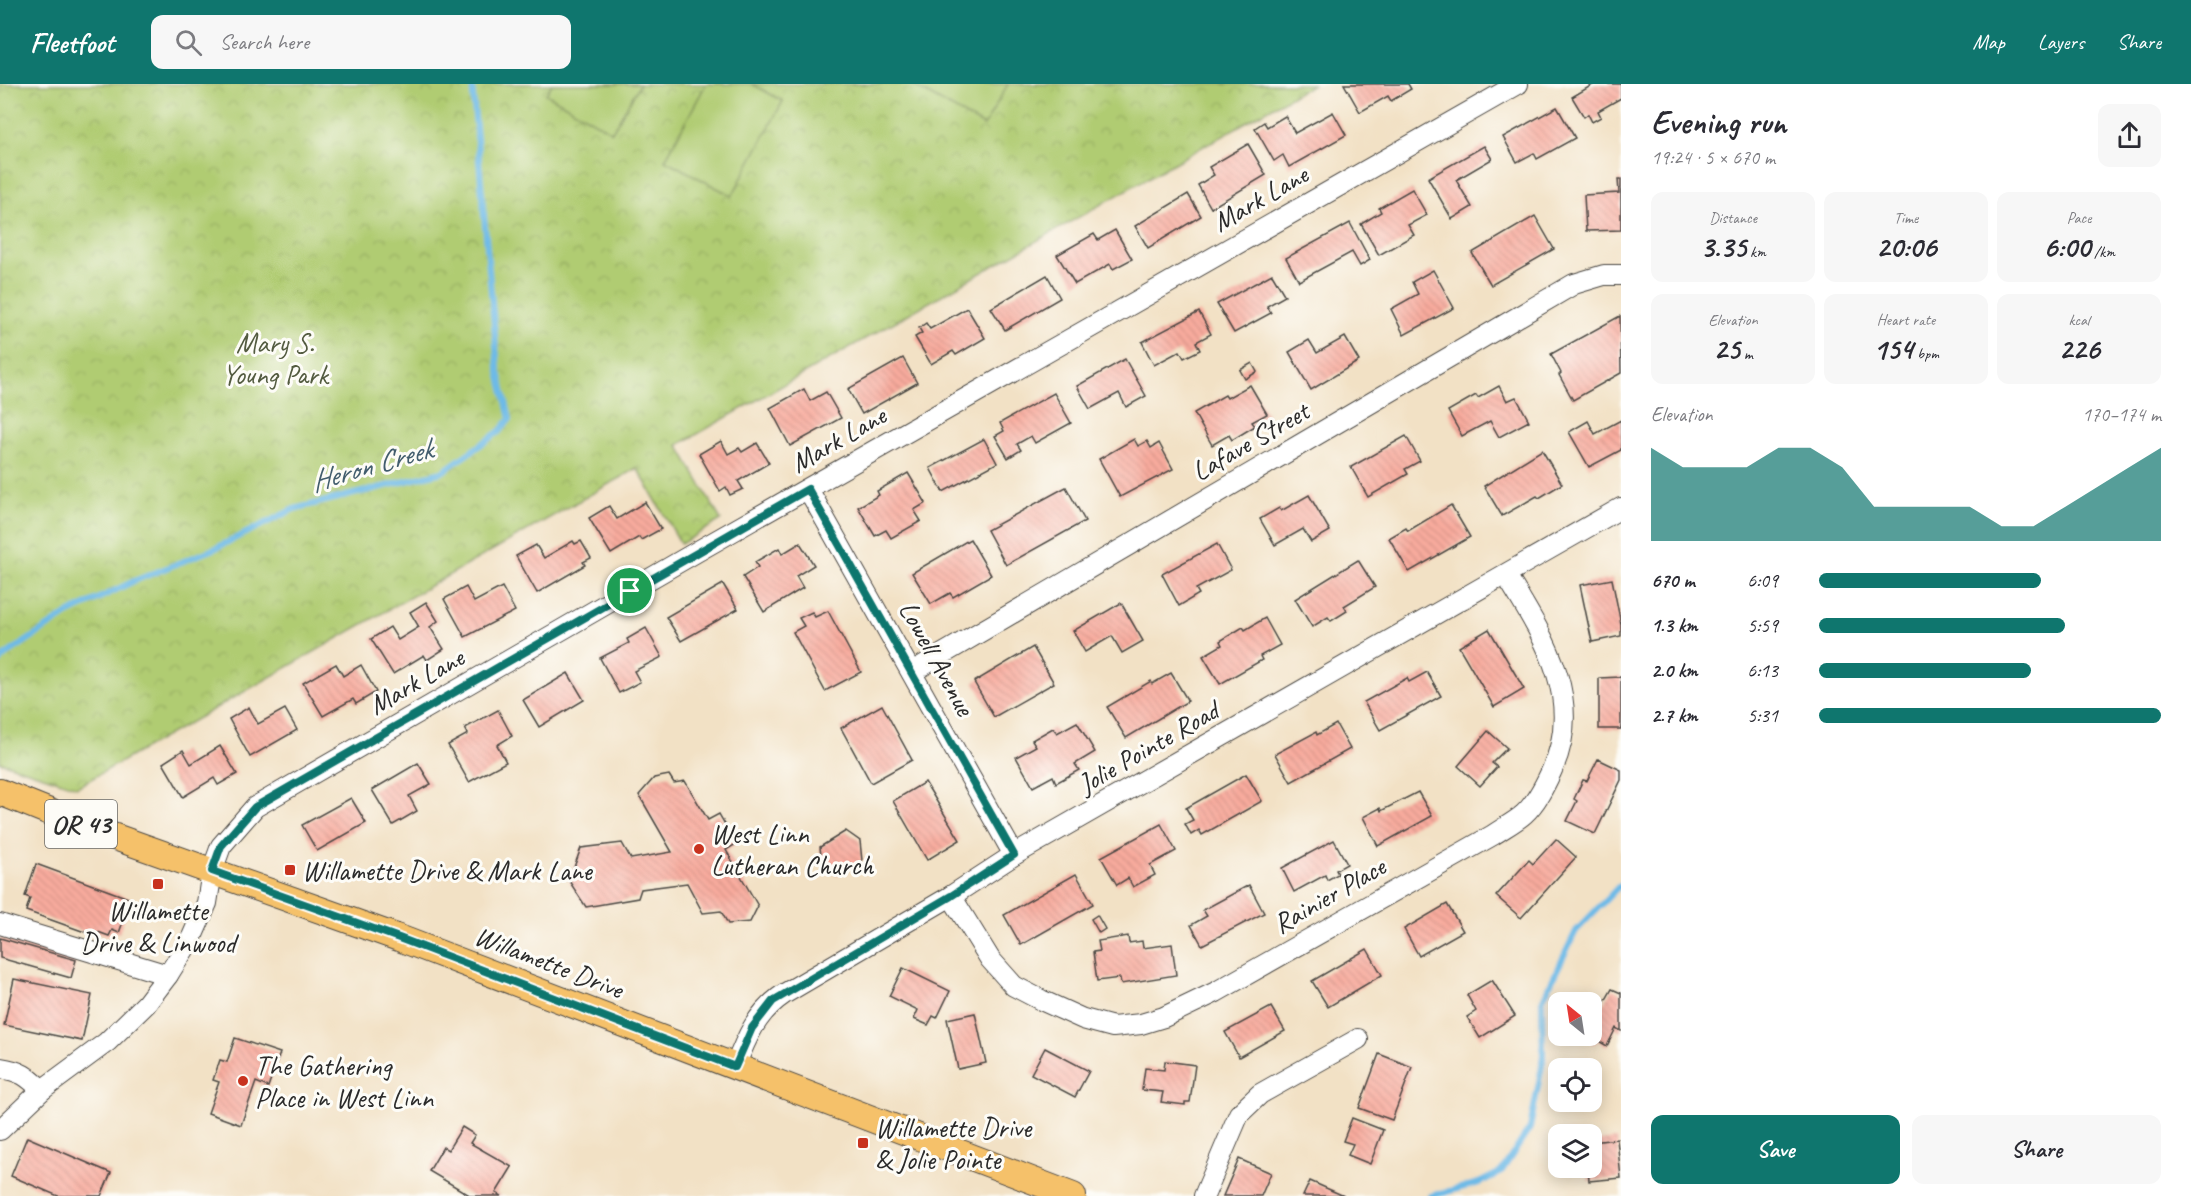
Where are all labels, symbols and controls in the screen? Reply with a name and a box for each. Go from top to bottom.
search box [151,15,571,69]
text: Fleetfoot [30,25,115,60]
icon: search [172,26,205,59]
text: Search here [220,28,309,56]
text: Map [1972,29,2005,55]
text: Layers [2038,29,2084,55]
text: Share [2117,29,2161,55]
text: Evening run [1651,101,1786,143]
button: share [2098,104,2161,167]
text: 19:24 · 5 × 670 m [1651,145,1775,170]
street label: Mark Lane [1206,156,1316,239]
text: Distance [1709,208,1757,228]
text: Time [1894,208,1918,228]
text: Pace [2067,208,2091,228]
text: 3.35 [1700,228,1746,266]
text: 20:06 [1876,228,1936,266]
text: 6:00 [2043,228,2090,266]
text: km [1746,242,1766,262]
text: /km [2090,242,2115,262]
text: Elevation [1708,310,1758,330]
text: Heart rate [1877,310,1935,330]
text: kcal [2068,310,2090,330]
park label: Mary S. Young Park [222,325,331,392]
text: 25 [1713,330,1740,368]
text: 154 [1873,330,1913,368]
text: 226 [2058,330,2100,368]
text: m [1740,344,1753,364]
text: bpm [1913,344,1939,364]
street label: Lafave Street [1185,392,1317,488]
street label: Mark Lane [784,397,894,480]
text: Elevation [1651,402,1713,427]
text: 170–174 m [2082,402,2161,427]
water label: Heron Creek [306,428,441,500]
pin [604,565,655,616]
text: 670 m [1651,568,1695,593]
text: 6:09 [1747,568,1778,593]
icon: arrive [613,574,646,607]
street label: Lowell Avenue [891,595,984,723]
text: 1.3 km [1651,613,1698,638]
text: 5:59 [1747,613,1778,638]
street label: Mark Lane [362,639,472,722]
text: 2.0 km [1651,658,1698,683]
text: 6:13 [1747,658,1778,683]
street label: Jolie Pointe Road [1070,691,1228,802]
text: 2.7 km [1651,703,1697,728]
text: 5:31 [1747,703,1778,728]
road number: OR 43 [45,800,117,848]
place label: West Linn Lutheran Church [711,816,874,883]
marker: West Linn Lutheran Church [692,842,706,856]
street label: Rainier Place [1267,848,1393,941]
place label: Willamette Drive & Mark Lane [302,853,594,888]
marker: Willamette Drive & Mark Lane [283,863,297,877]
marker: Willamette Drive & Linwood [151,877,165,891]
place label: Willamette Drive & Linwood [81,893,239,960]
street label: Willamette Drive [470,918,630,1007]
north arrow [1548,992,1602,1046]
map controls [1548,992,1602,1178]
place label: The Gathering Place in West Linn [255,1048,434,1115]
button: locate [1548,1058,1602,1112]
marker: The Gathering Place in West Linn [236,1074,250,1088]
place label: Willamette Drive & Jolie Pointe [875,1110,1033,1177]
button: Save [1651,1115,1900,1184]
button: Share [1912,1115,2161,1184]
button: layers [1548,1124,1602,1178]
marker: Willamette Drive & Jolie Pointe [856,1136,870,1150]

